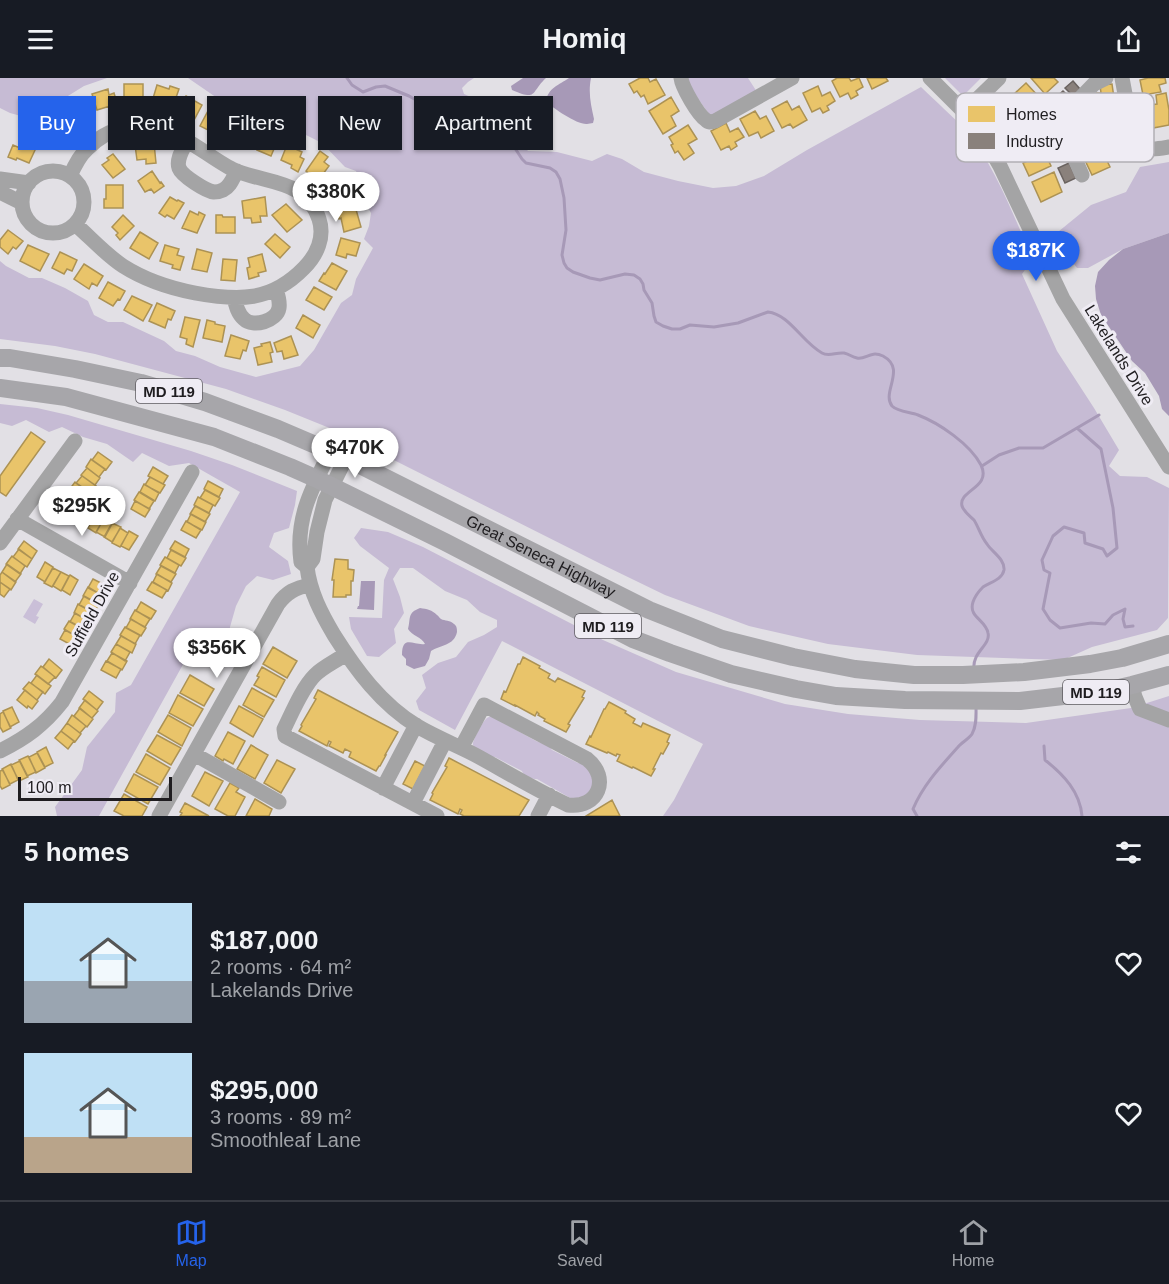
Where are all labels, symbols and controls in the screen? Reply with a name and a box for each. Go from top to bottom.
icon: menu [24,23,57,56]
icon: share [1112,23,1145,56]
text: Homiq [543,24,627,54]
legend [956,93,1154,162]
chip: Buy [18,96,96,150]
chip: Rent [108,96,195,150]
chip: Filters [207,96,306,150]
chip: New [318,96,402,150]
chip: Apartment [414,96,553,150]
text: Homes [1006,106,1057,123]
text: Industry [1006,133,1063,150]
pin: $380K [294,172,378,223]
text: $380K [307,180,365,202]
pin: $187K [994,231,1078,282]
text: $187K [1007,239,1065,261]
street label: Lakelands Drive [1081,302,1157,408]
road number: MD 119 [136,379,202,403]
pin: $470K [313,428,397,479]
text: $470K [326,436,384,458]
pin: $295K [40,486,124,537]
text: $295K [53,494,111,516]
street label: Great Seneca Highway [464,511,618,600]
street label: Suffield Drive [62,568,122,660]
road number: MD 119 [575,614,641,638]
pin: $356K [175,628,259,679]
text: $356K [188,636,246,658]
road number: MD 119 [1063,680,1129,704]
scale bar [18,774,172,802]
text: 100 m [27,779,71,796]
icon: filters [1112,836,1145,869]
text: 5 homes [24,837,130,867]
text: $187,000 [210,925,318,955]
icon: home [72,927,144,999]
icon: heart [1112,947,1145,980]
text: 2 rooms · 64 m² [210,956,351,978]
text: Lakelands Drive [210,979,353,1001]
text: $295,000 [210,1075,318,1105]
icon: home [72,1077,144,1149]
icon: heart [1112,1097,1145,1130]
text: 3 rooms · 89 m² [210,1106,351,1128]
text: Smoothleaf Lane [210,1129,361,1151]
tab: Map [175,1216,208,1270]
tab: Saved [557,1216,602,1270]
tab: Home [952,1216,994,1270]

